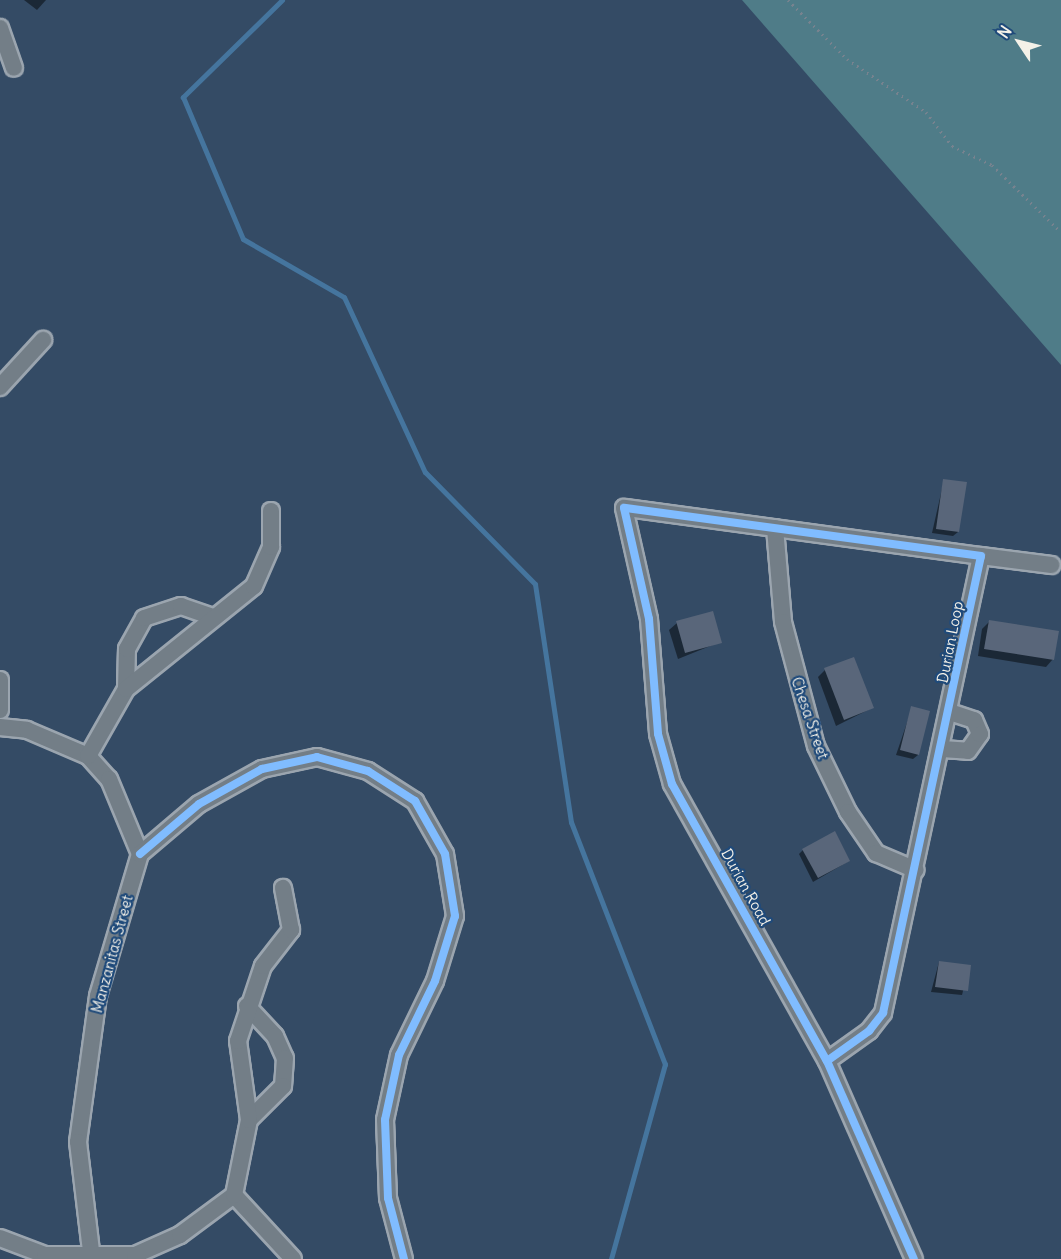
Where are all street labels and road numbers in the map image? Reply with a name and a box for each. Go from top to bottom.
street label: Durian Loop [933,600,967,684]
street label: Chesa Street [788,675,832,761]
street label: Durian Road [718,846,774,928]
street label: Manzanitas Street [88,893,136,1015]

